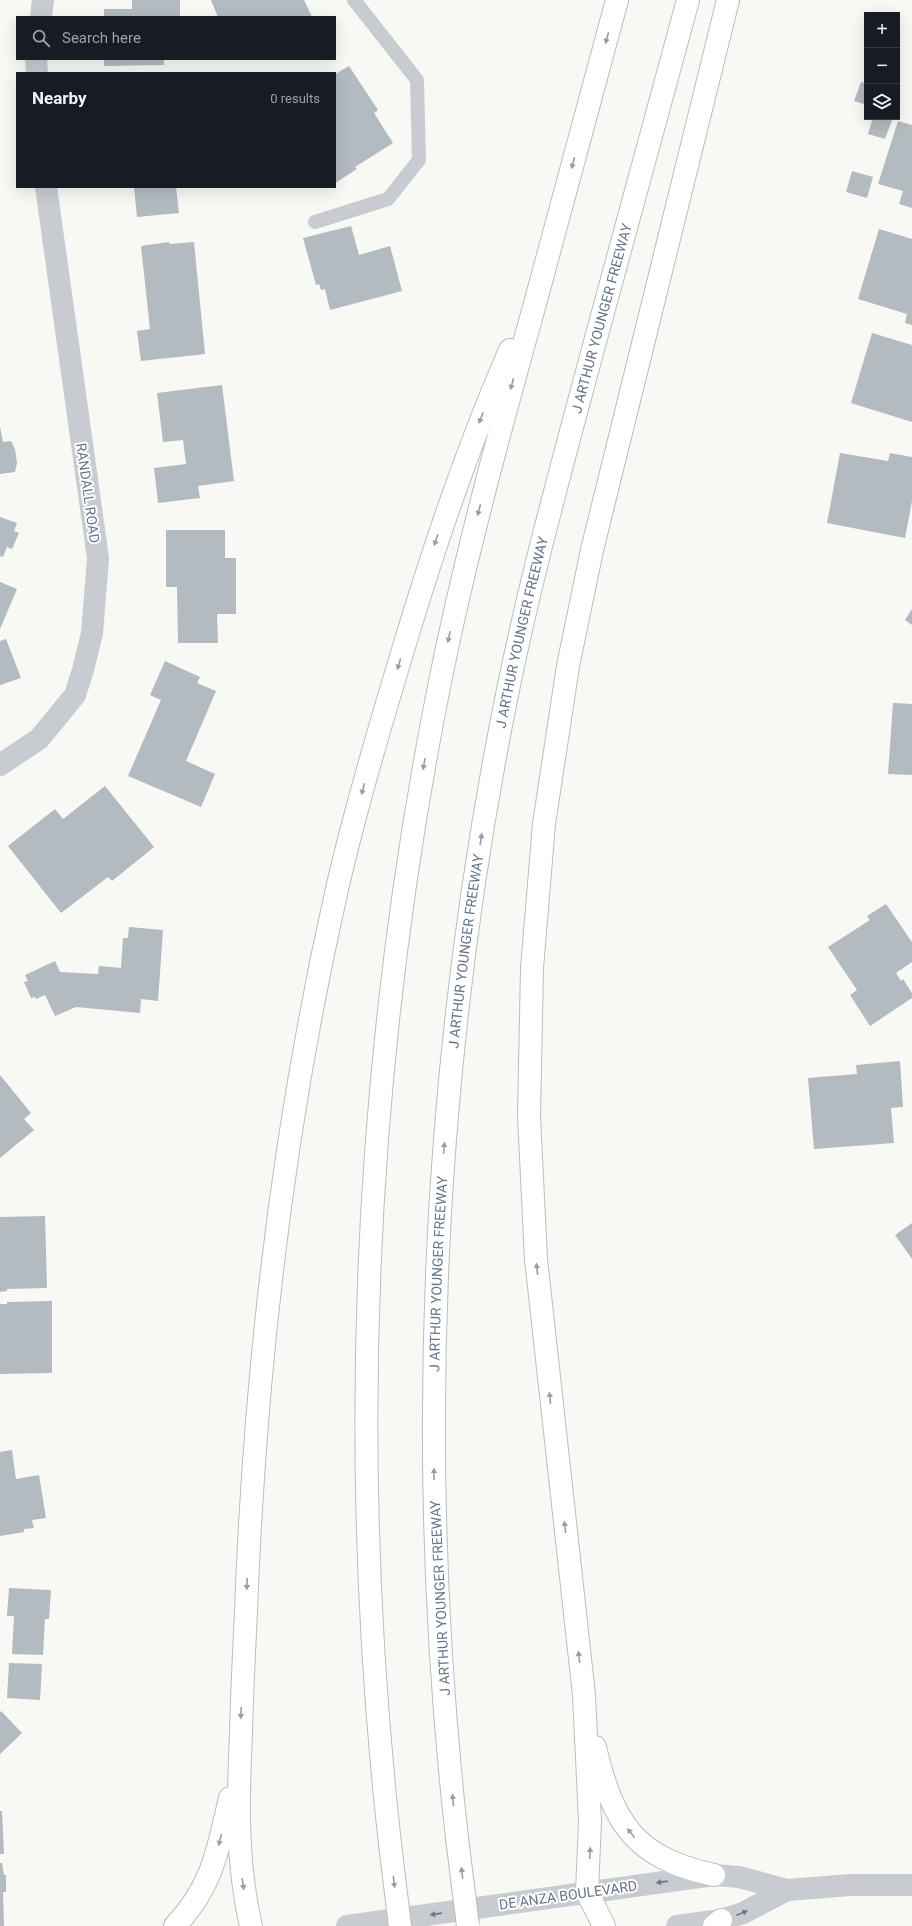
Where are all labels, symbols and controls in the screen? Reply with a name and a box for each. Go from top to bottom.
map controls [864,12,900,120]
button: + [864,12,900,48]
search box [16,16,336,60]
icon: search [30,27,52,49]
text: Search here [62,29,141,47]
one-way arrow [604,32,610,44]
button: − [864,48,900,84]
button: layers [864,84,900,120]
text: Nearby [32,88,87,108]
text: 0 results [270,91,320,106]
one-way arrow [570,157,576,169]
street label: J ARTHUR YOUNGER FREEWAY [568,221,635,415]
one-way arrow [509,378,515,391]
one-way arrow [478,412,484,424]
street label: RANDALL ROAD [73,442,103,544]
one-way arrow [476,504,482,516]
one-way arrow [433,534,439,546]
street label: J ARTHUR YOUNGER FREEWAY [493,534,551,730]
one-way arrow [446,631,452,643]
one-way arrow [396,659,402,671]
one-way arrow [421,758,427,770]
one-way arrow [359,783,365,795]
one-way arrow [478,833,484,845]
street label: J ARTHUR YOUNGER FREEWAY [445,852,486,1049]
one-way arrow [440,1142,447,1154]
street label: J ARTHUR YOUNGER FREEWAY [426,1175,450,1372]
one-way arrow [533,1263,540,1275]
one-way arrow [547,1392,554,1404]
one-way arrow [431,1467,437,1480]
street label: J ARTHUR YOUNGER FREEWAY [427,1499,453,1696]
one-way arrow [561,1521,568,1533]
one-way arrow [243,1578,250,1590]
one-way arrow [576,1650,582,1663]
one-way arrow [238,1707,245,1719]
one-way arrow [450,1794,456,1806]
one-way arrow [627,1828,636,1839]
one-way arrow [216,1834,222,1846]
one-way arrow [586,1847,593,1859]
one-way arrow [458,1867,465,1879]
one-way arrow [391,1876,397,1889]
street label: DE ANZA BOULEVARD [498,1877,638,1913]
one-way arrow [240,1878,246,1891]
one-way arrow [656,1879,668,1885]
one-way arrow [737,1909,749,1915]
one-way arrow [430,1911,442,1917]

